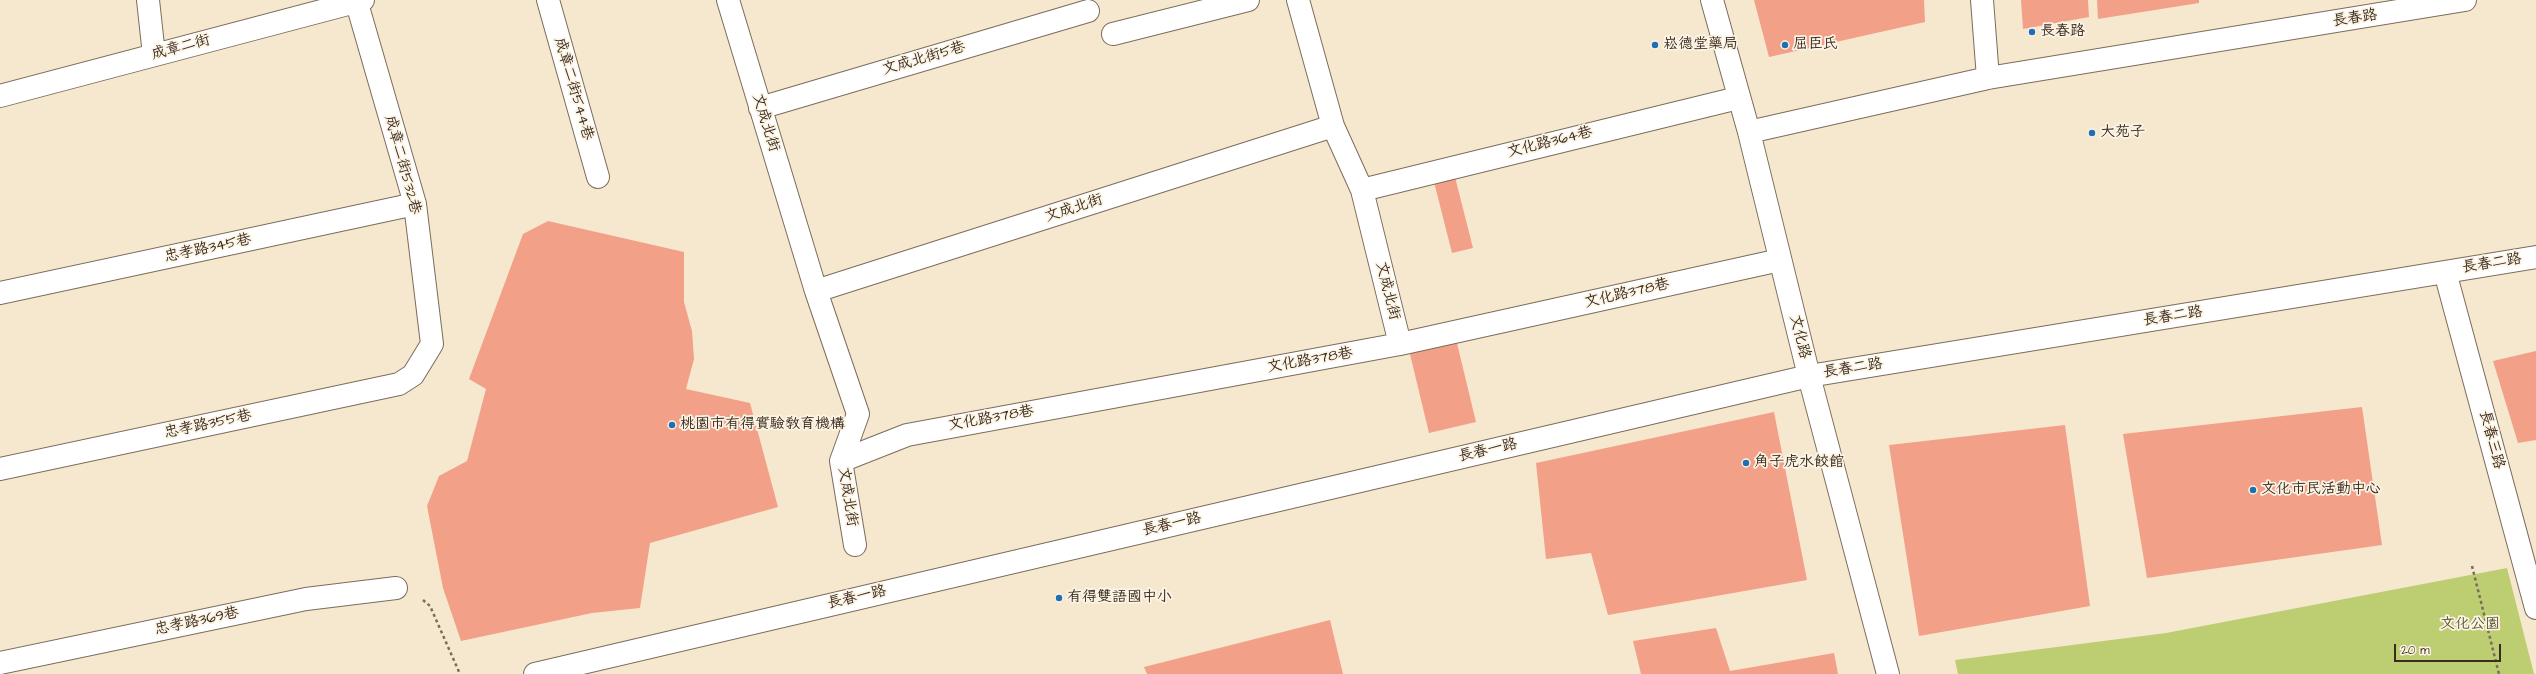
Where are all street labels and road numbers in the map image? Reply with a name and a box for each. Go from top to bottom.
street label: 長春路 [2331,7,2379,31]
street label: 成章二街 [150,32,212,64]
street label: 成章二街544巷 [550,36,596,142]
street label: 文成北街5巷 [880,39,968,79]
street label: 文成北街 [748,92,782,154]
street label: 成章二街532巷 [380,113,424,217]
street label: 文化路364巷 [1505,124,1595,162]
street label: 文成北街 [1043,191,1105,227]
street label: 忠孝路345巷 [163,231,253,267]
street label: 長春二路 [2461,250,2523,278]
street label: 文成北街 [1371,260,1403,322]
street label: 文化路378巷 [1583,275,1671,313]
street label: 長春二路 [2142,303,2204,331]
street label: 文化路 [1785,313,1813,361]
street label: 文化路378巷 [1266,345,1354,377]
street label: 長春二路 [1822,355,1884,383]
street label: 文化路378巷 [947,403,1035,435]
street label: 忠孝路355巷 [163,407,253,443]
street label: 長春三路 [2475,409,2507,471]
street label: 長春一路 [1457,435,1519,467]
street label: 文成北街 [833,466,861,528]
street label: 長春一路 [1141,509,1203,541]
street label: 長春一路 [826,582,888,614]
street label: 忠孝路369巷 [153,604,241,640]

